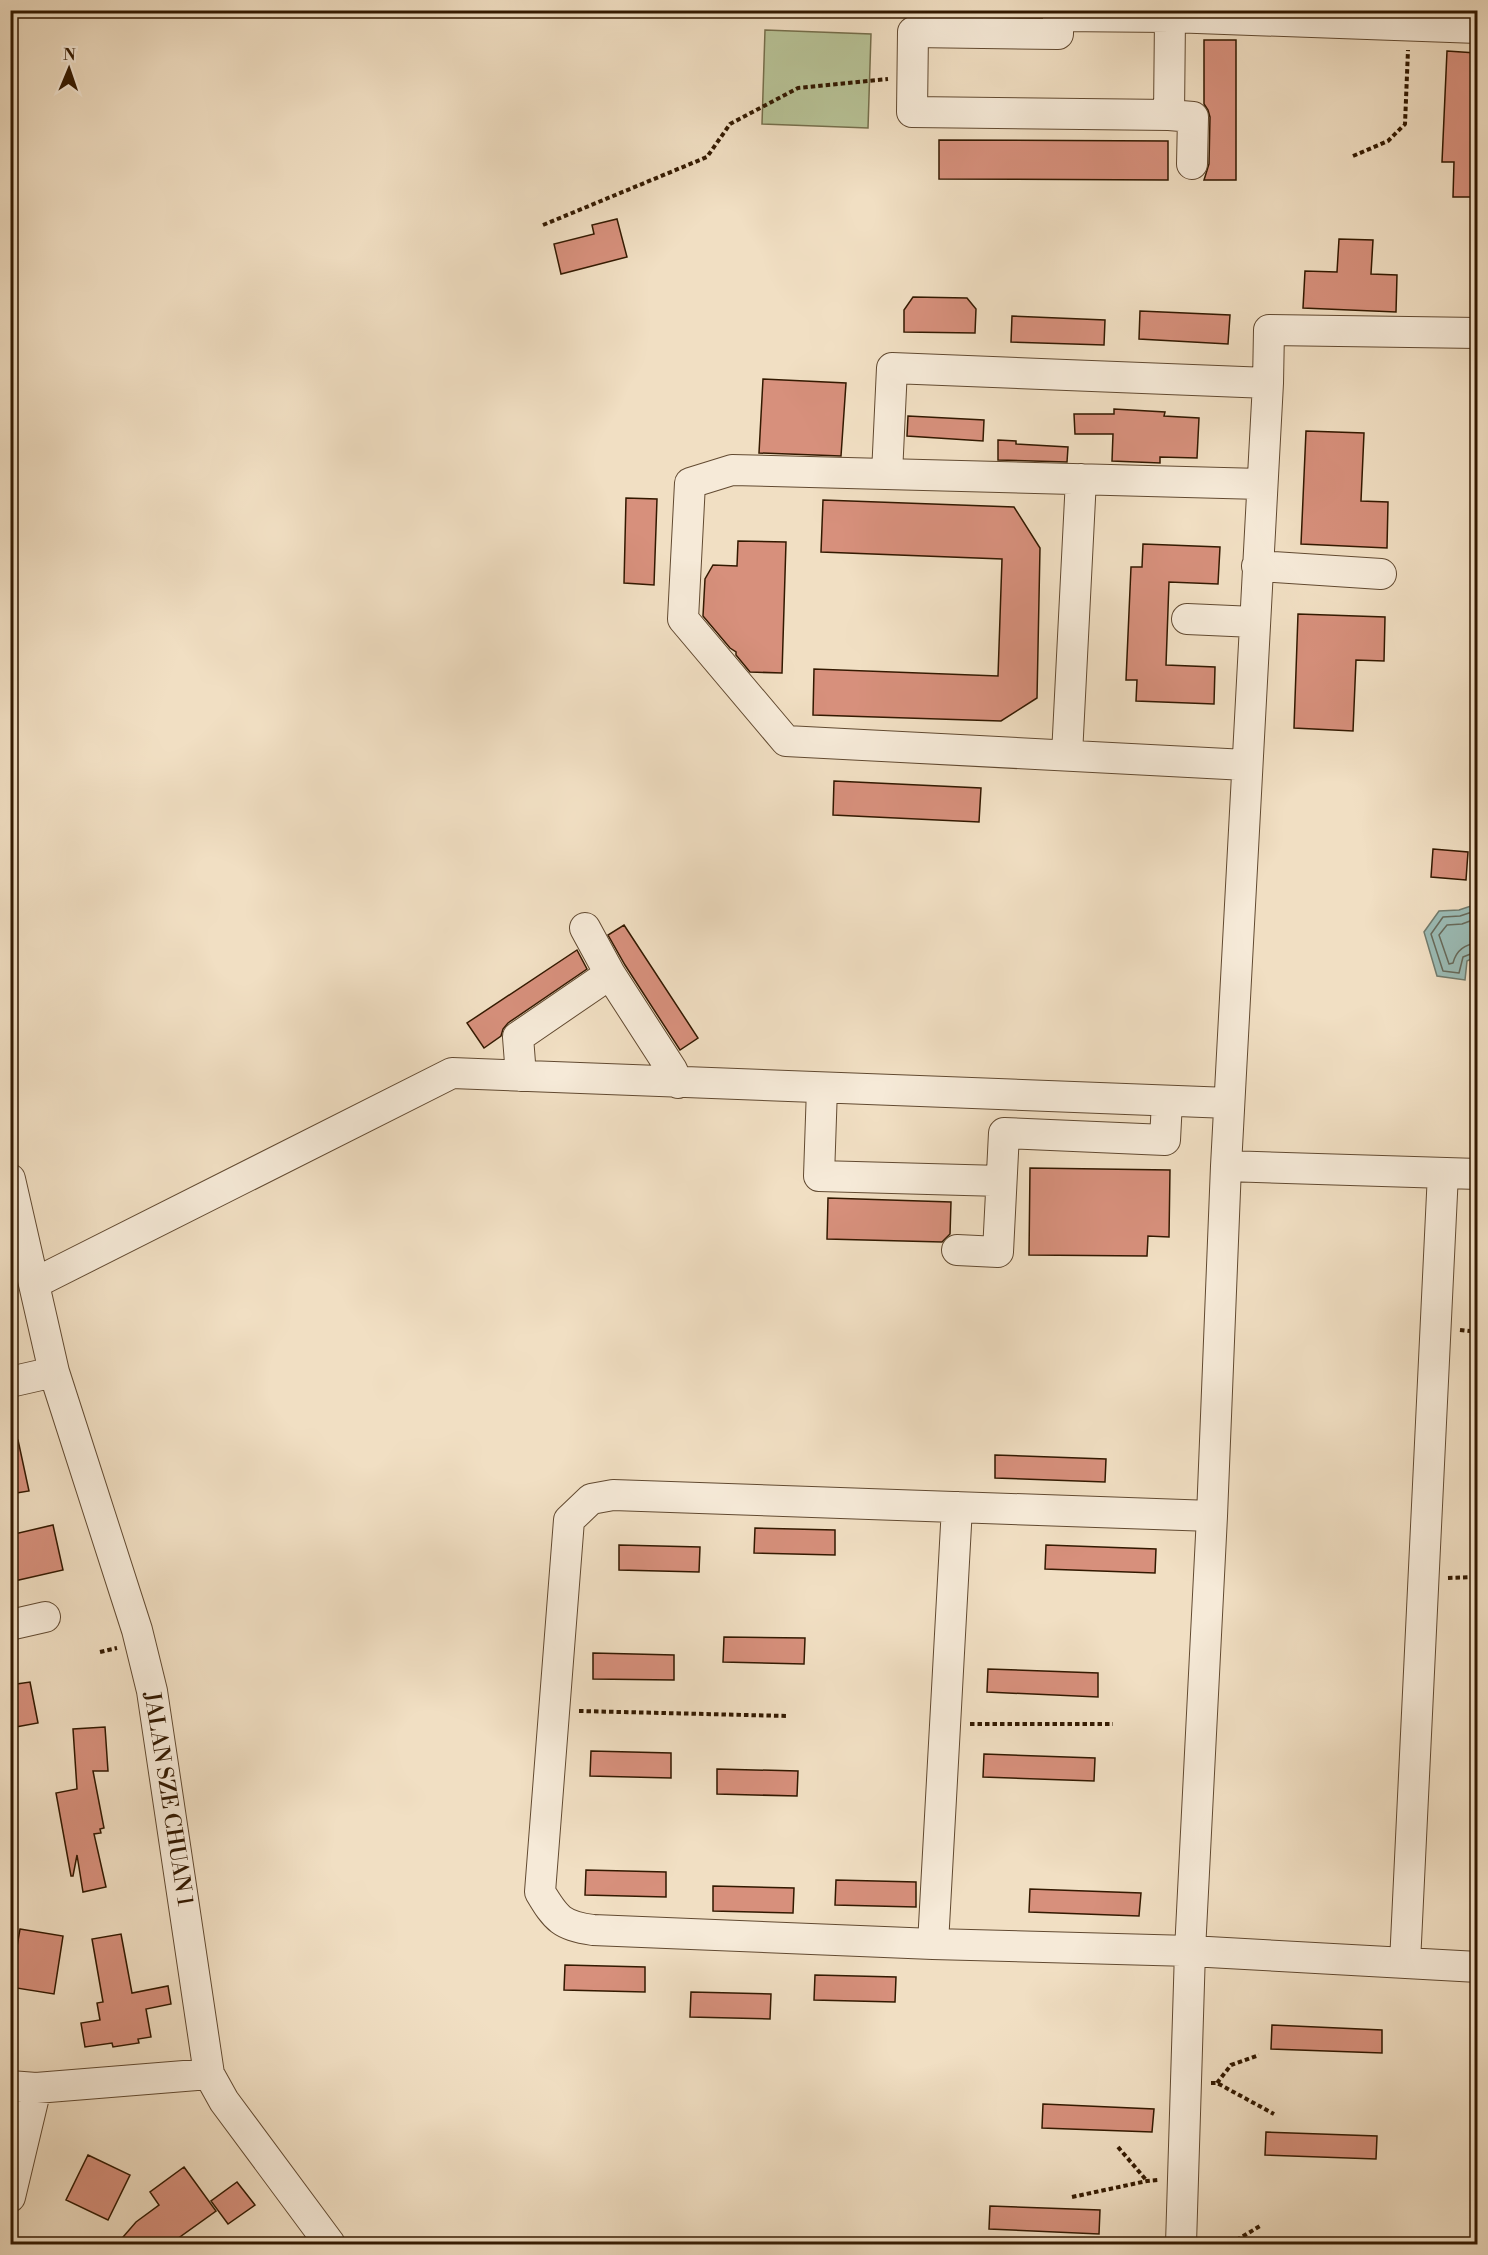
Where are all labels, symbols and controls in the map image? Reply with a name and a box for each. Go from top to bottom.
north arrow [39,39,99,99]
text: N [63,45,77,65]
street label: JALAN SZE CHUAN 1 [138,1689,198,1908]

